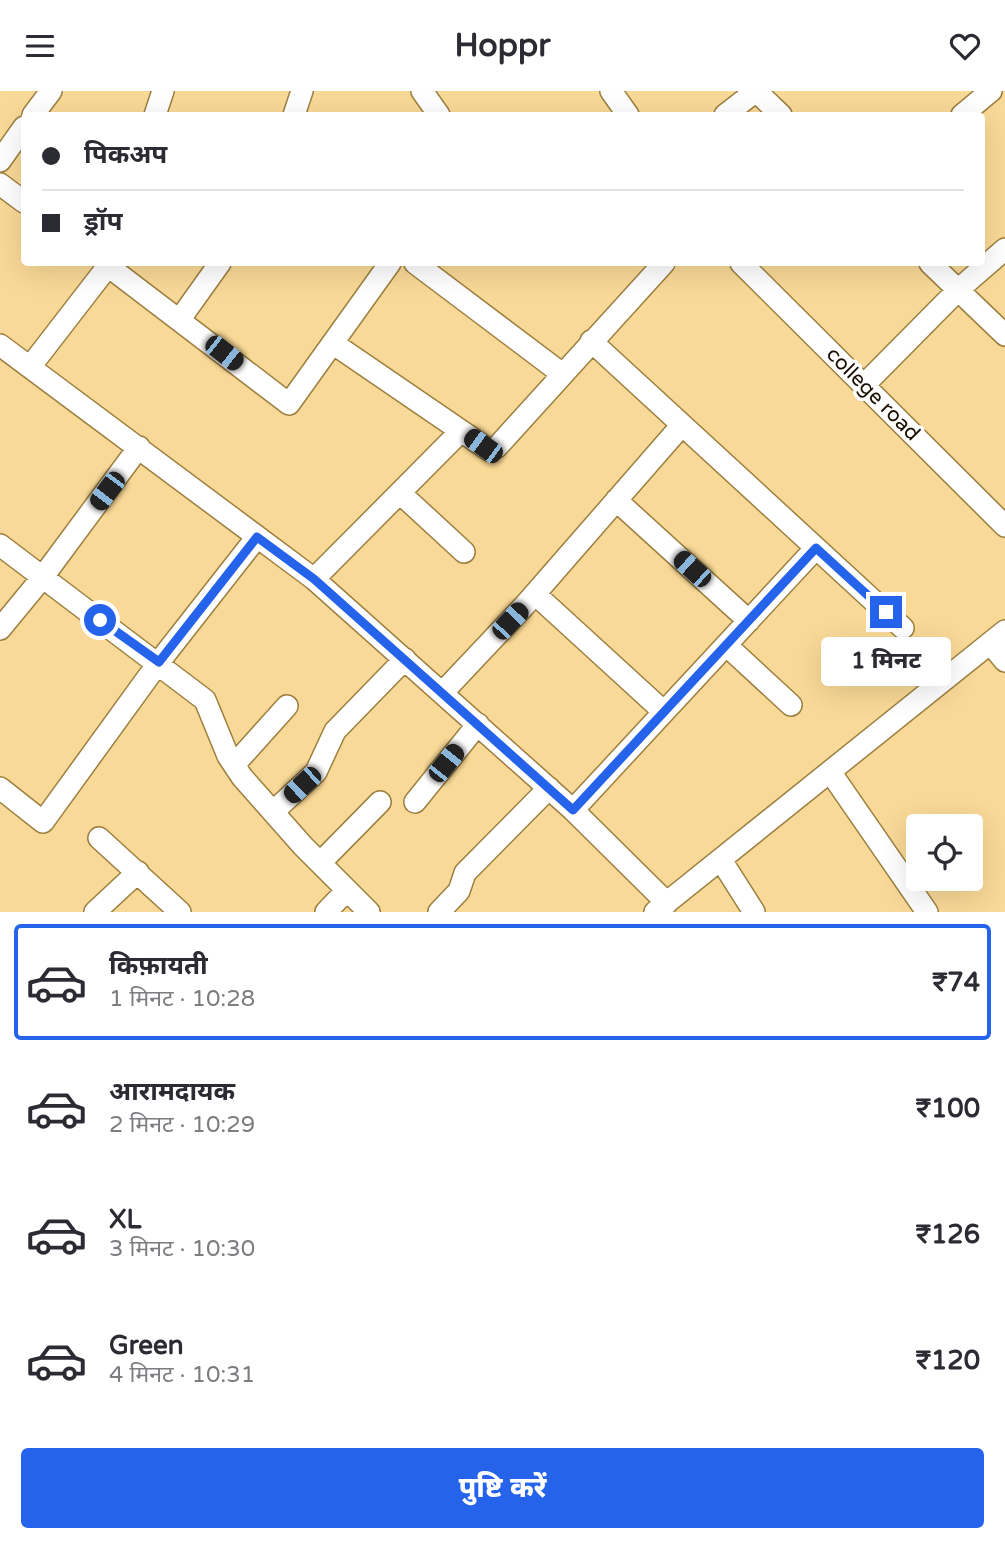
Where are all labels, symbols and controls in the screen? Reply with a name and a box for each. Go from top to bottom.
icon: menu [21,27,59,65]
text: Hoppr [455,27,550,65]
icon: heart [946,27,984,65]
text: पिकअप [84,139,167,170]
text: ड्रॉप [84,206,122,237]
car [201,332,248,374]
street label: college road [821,342,925,446]
car [460,425,507,467]
car [86,468,129,514]
car [670,547,715,591]
route end [870,596,902,628]
car [488,598,533,644]
route start [84,604,116,636]
callout: 1 मिनट [821,637,951,685]
text: 1 मिनट [851,647,921,675]
car [425,740,468,786]
car [280,763,325,807]
map controls [906,814,983,891]
button: locate [906,814,983,891]
text: किफ़ायती [109,950,208,981]
icon: car [25,951,88,1014]
text: ₹74 [932,967,980,998]
text: 1 मिनट · 10:28 [109,985,255,1013]
text: आरामदायक [109,1076,235,1107]
icon: car [25,1077,88,1140]
text: ₹100 [916,1093,980,1124]
text: 2 मिनट · 10:29 [109,1111,255,1139]
icon: car [25,1203,88,1266]
text: XL [109,1204,141,1235]
text: ₹126 [916,1219,980,1250]
text: 3 मिनट · 10:30 [109,1235,255,1263]
icon: car [25,1329,88,1392]
text: Green [109,1330,184,1361]
text: ₹120 [916,1345,980,1376]
text: 4 मिनट · 10:31 [109,1361,255,1389]
button: पुष्टि करें [21,1448,984,1528]

